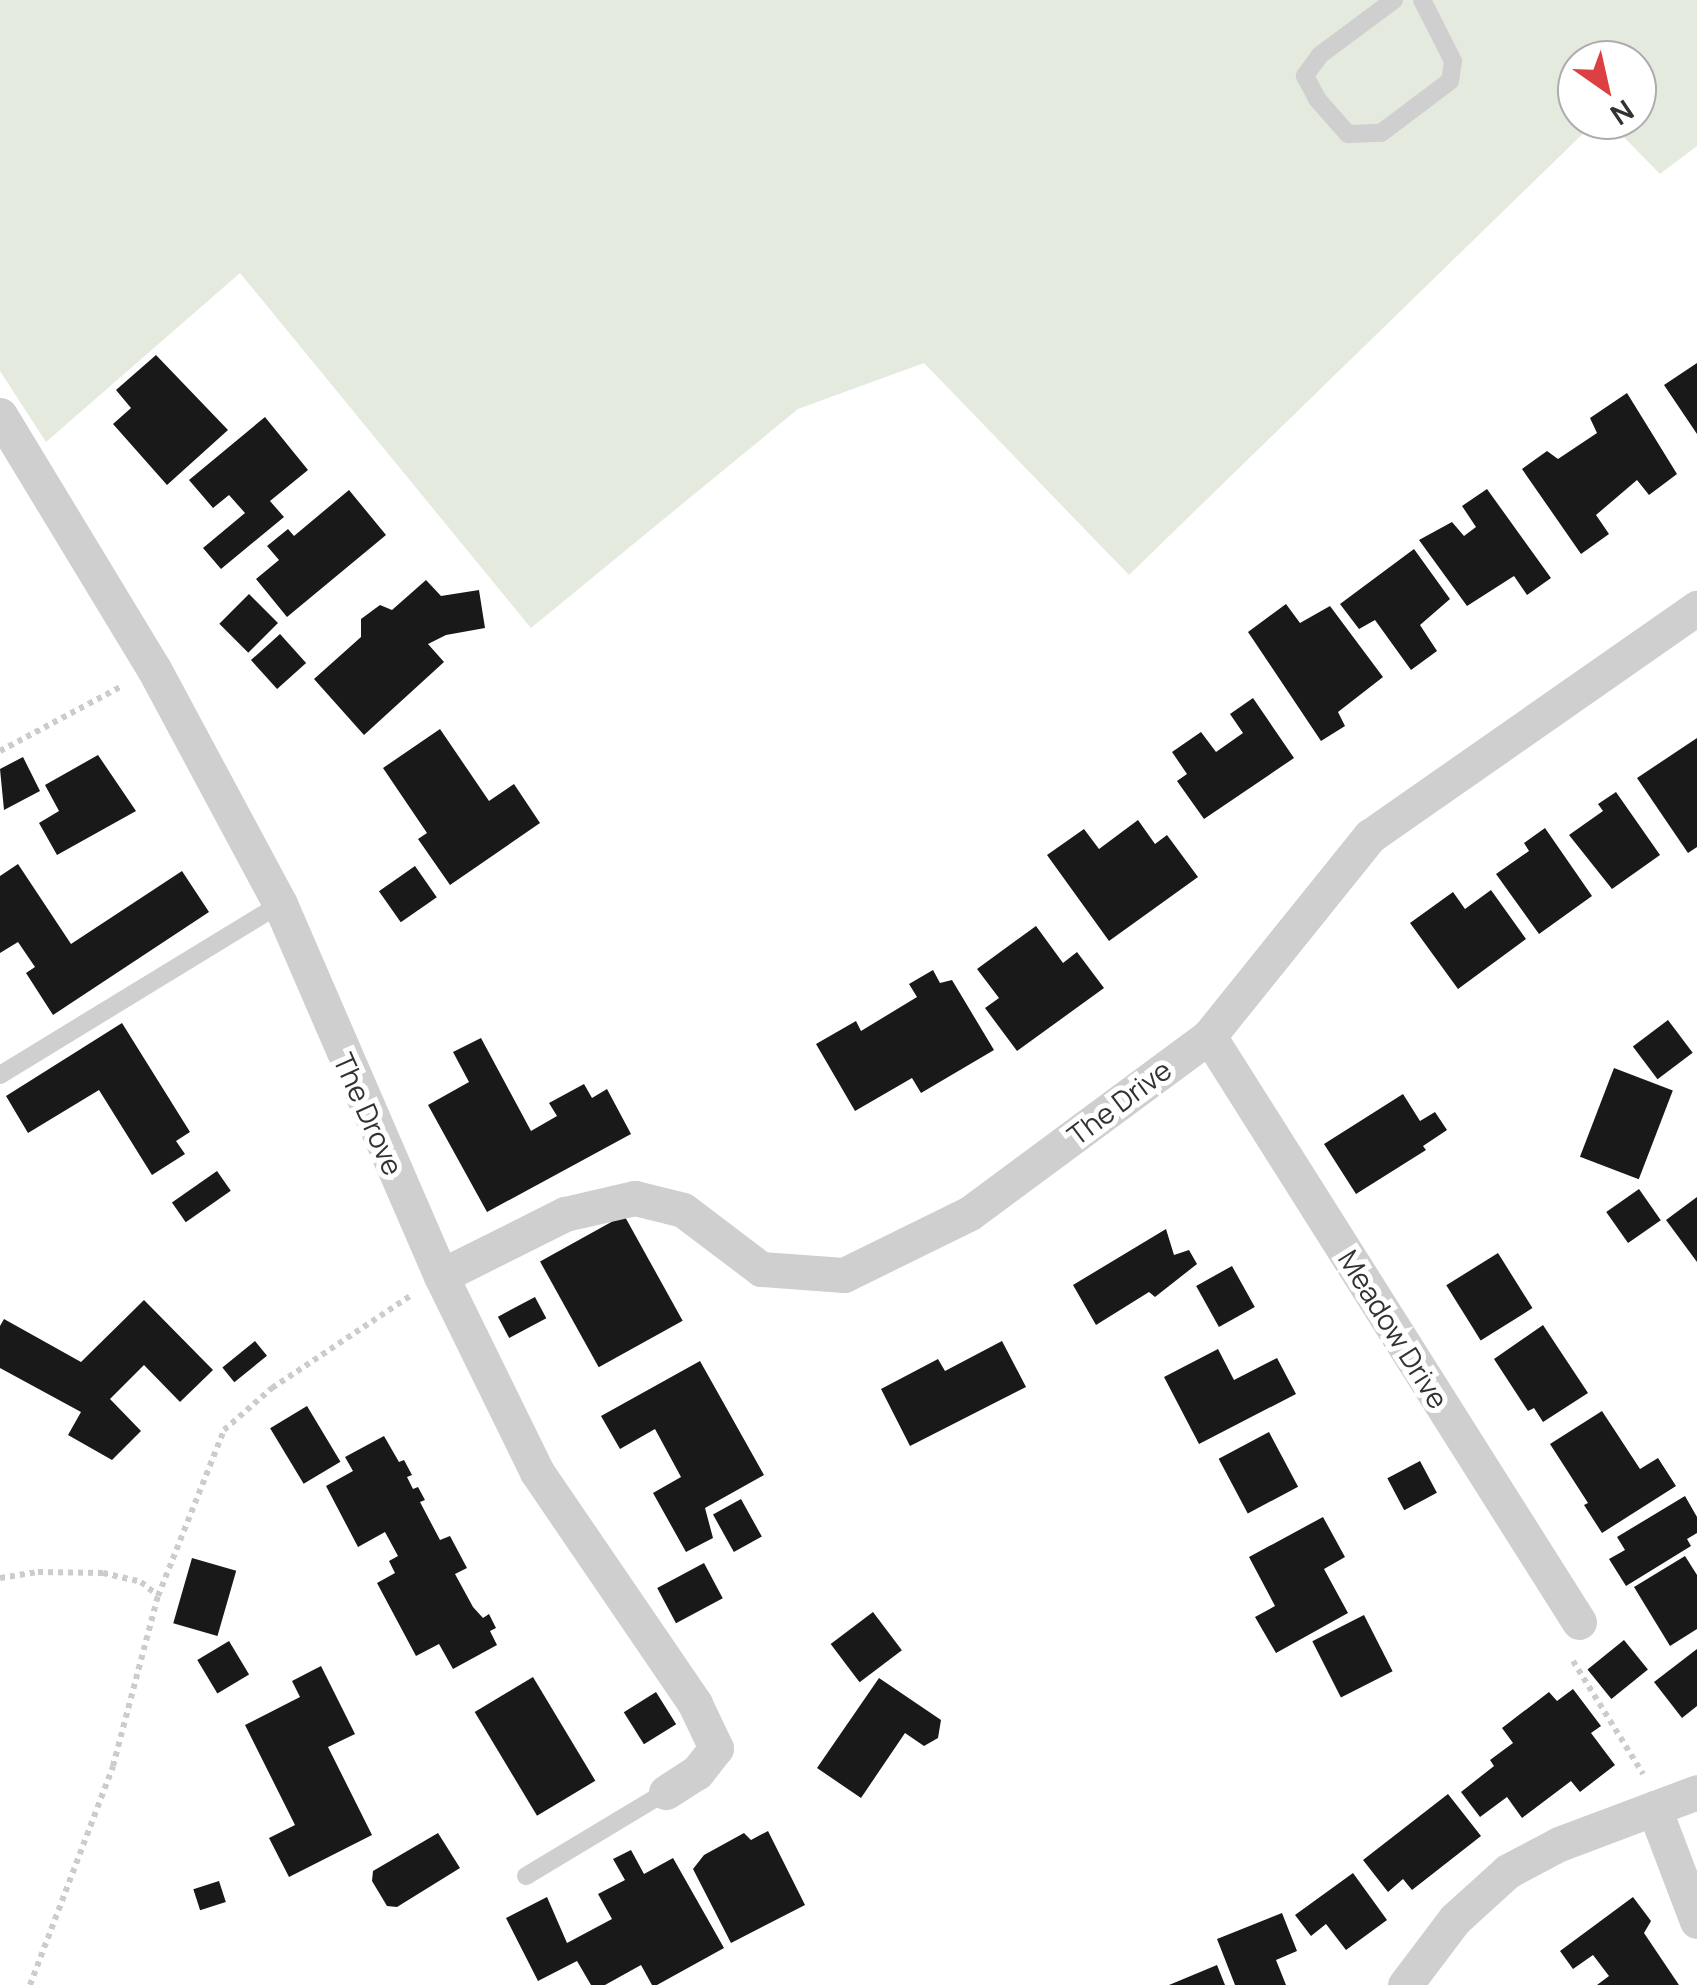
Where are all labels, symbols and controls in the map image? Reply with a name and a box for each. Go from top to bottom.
north arrow [1557,40,1657,140]
text: N [1604,92,1642,135]
street label: The Drove [327,1048,411,1180]
street label: The Drive [1061,1052,1177,1152]
street label: Meadow Drive [1332,1244,1456,1414]

